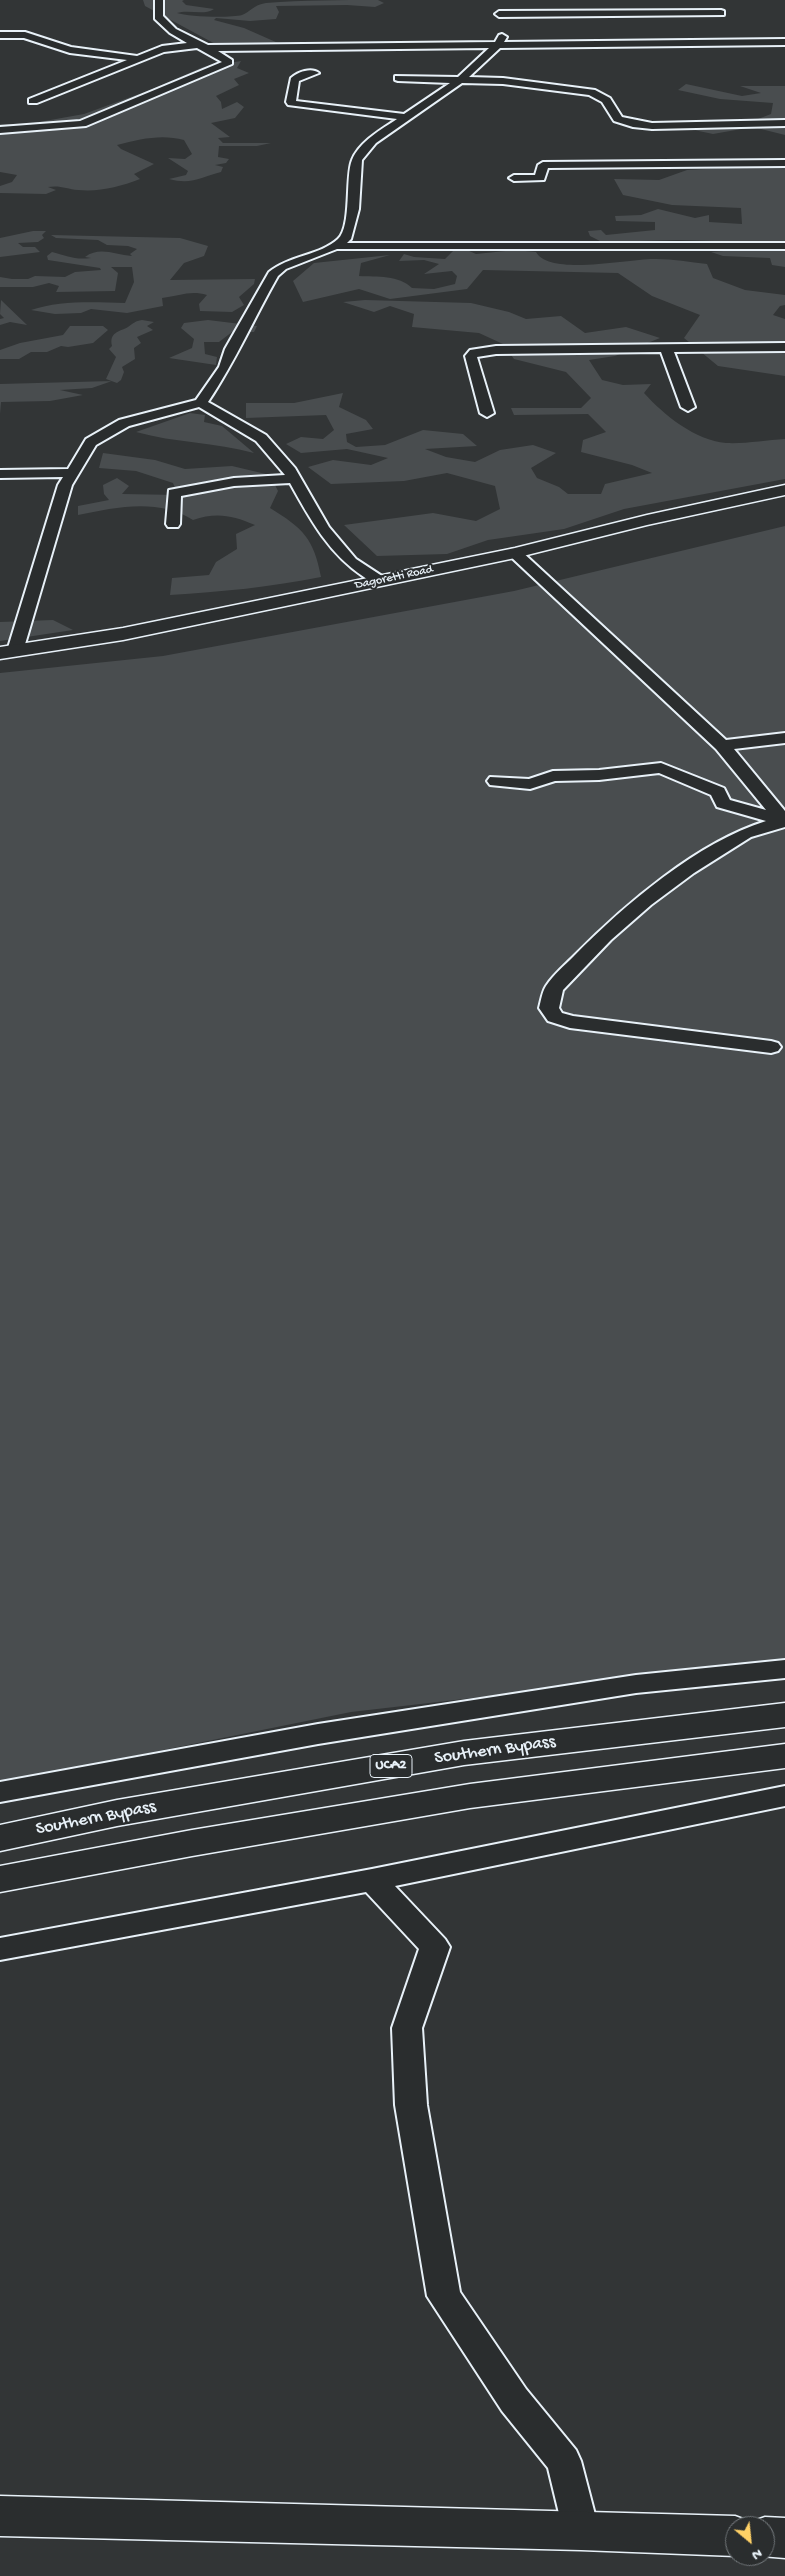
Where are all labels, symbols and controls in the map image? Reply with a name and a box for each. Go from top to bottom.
street label: Dagoretti Road [354,563,434,593]
street label: Southern Bypass [433,1732,557,1770]
road number: UCA2 [370,1754,412,1778]
street label: Southern Bypass [34,1797,158,1841]
north arrow [725,2516,775,2566]
text: N [749,2544,765,2563]

